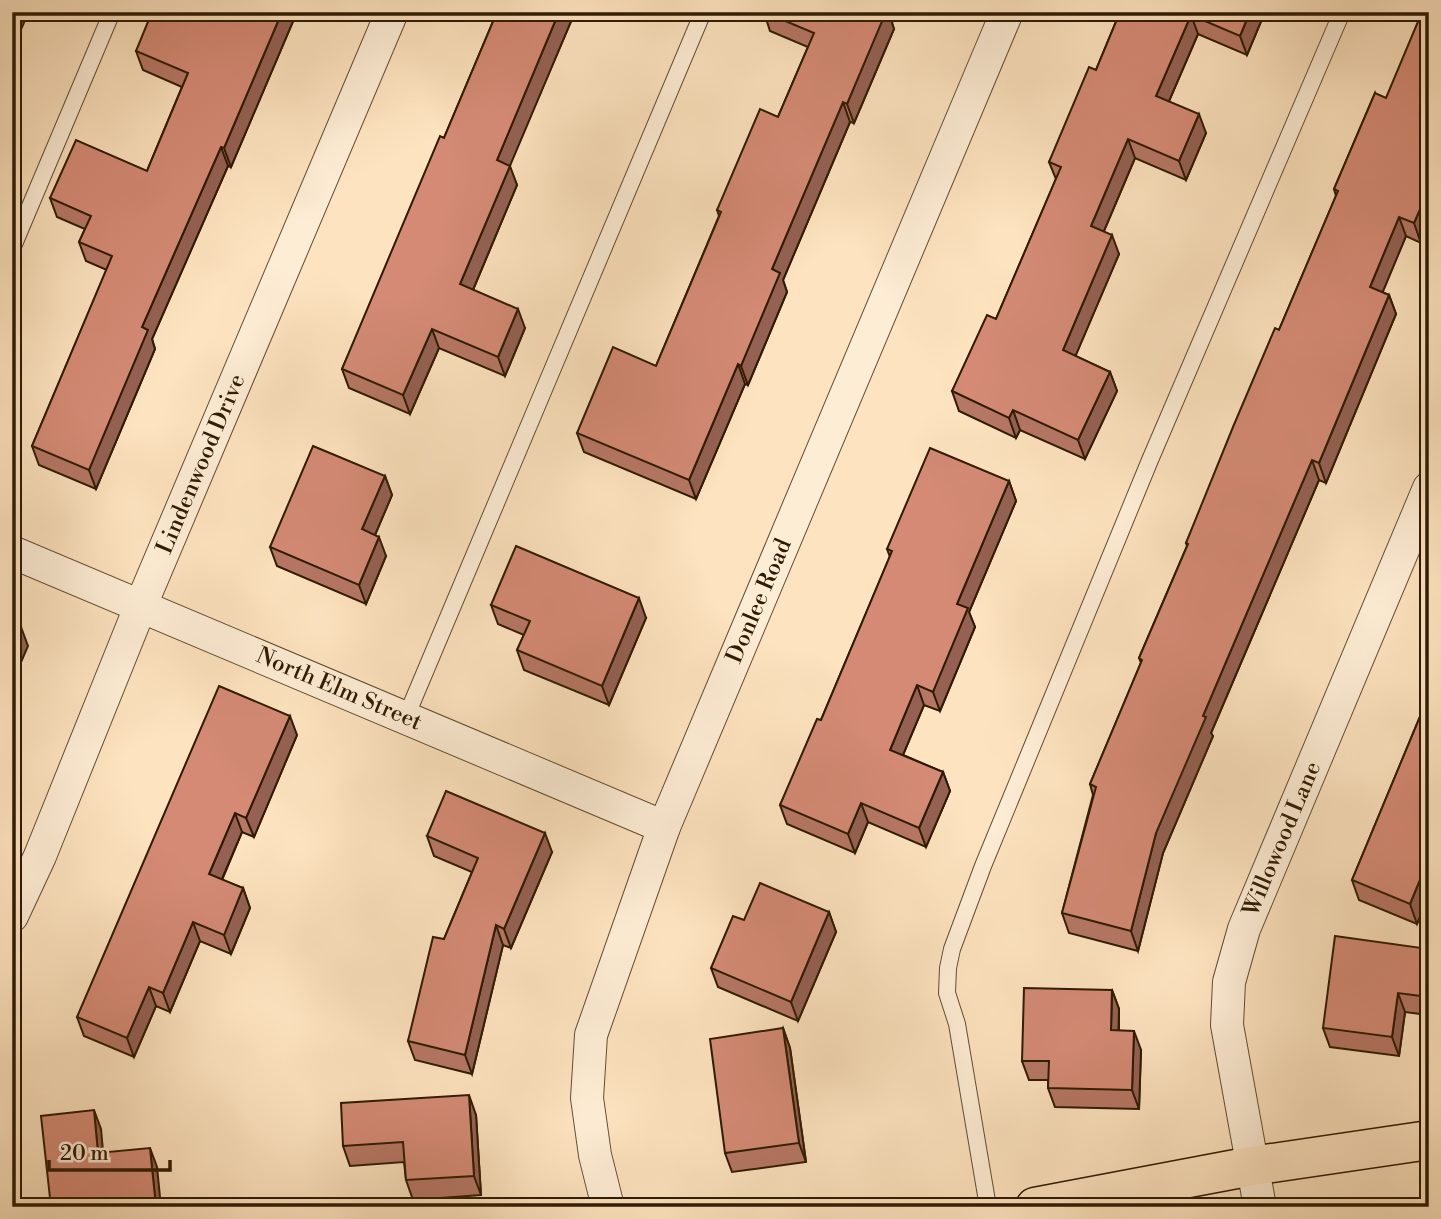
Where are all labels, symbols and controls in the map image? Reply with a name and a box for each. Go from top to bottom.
street label: Lindenwood Drive [150,370,252,558]
street label: Donlee Road [720,534,798,668]
street label: North Elm Street [252,641,426,737]
street label: Willowood Lane [1236,757,1327,921]
scale bar [49,1128,170,1172]
text: 20 m [60,1141,109,1167]

